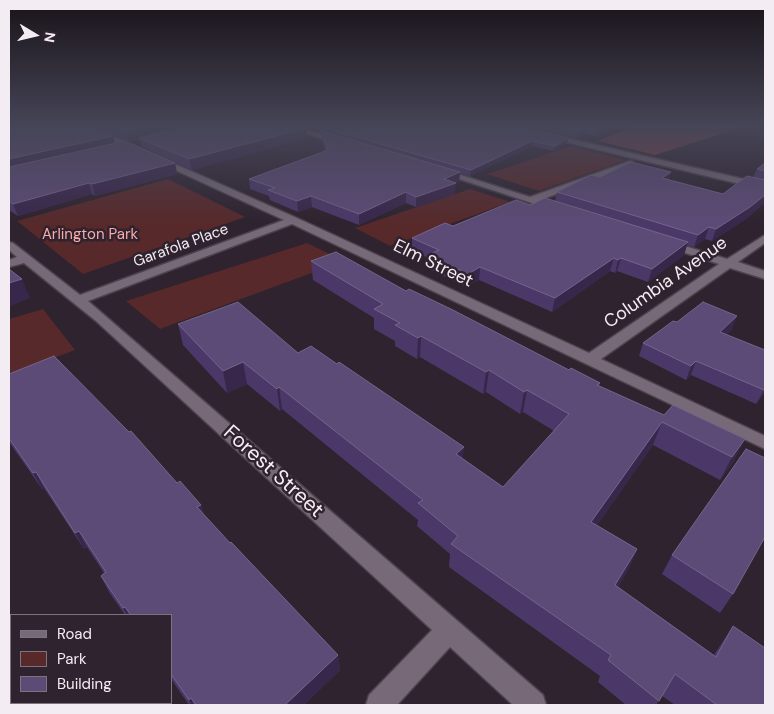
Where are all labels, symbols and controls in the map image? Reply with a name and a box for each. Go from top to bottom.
north arrow [10,10,60,60]
text: N [40,31,60,44]
street label: Garafola Place [131,220,231,272]
park label: Arlington Park [42,226,138,244]
street label: Columbia Avenue [600,232,732,334]
street label: Elm Street [390,235,476,293]
street label: Forest Street [218,420,328,524]
legend [10,614,172,704]
text: Road [57,624,92,644]
text: Park [57,649,87,669]
text: Building [57,674,112,694]

